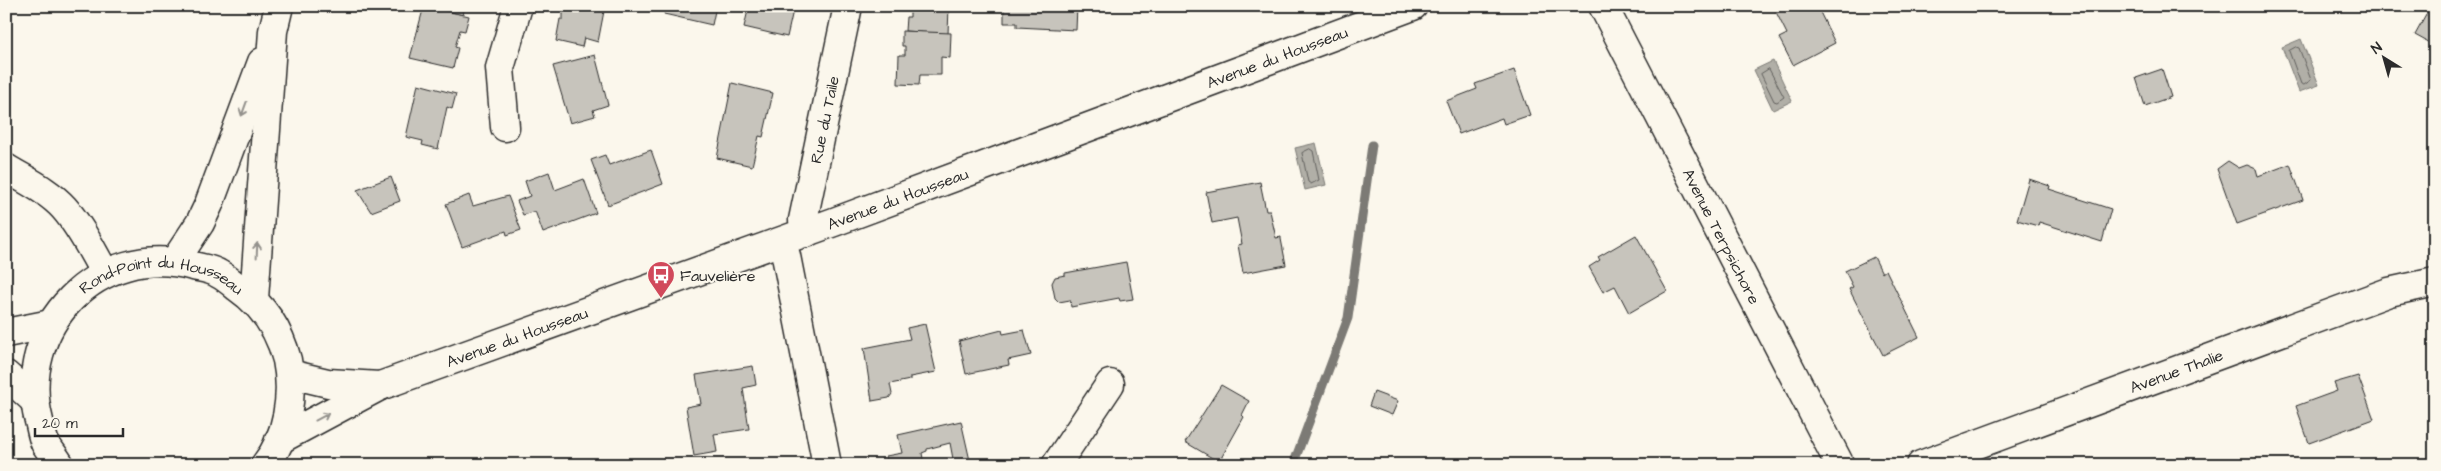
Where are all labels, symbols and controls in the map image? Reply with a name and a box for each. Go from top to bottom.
street label: Avenue du Housseau [1204,21,1351,94]
north arrow [2358,32,2408,82]
text: N [2367,38,2386,59]
street label: Rue du Taile [805,74,845,166]
one-way arrow [239,101,248,116]
street label: Avenue du Housseau [824,163,971,236]
street label: Avenue Terpsichore [1677,165,1765,308]
one-way arrow [252,242,261,258]
text: Rond-Point du Housseau [75,251,247,300]
bus stop icon: Fauvelière [646,260,676,299]
place label: Fauvelière [680,265,756,287]
street label: Rond-Point du Housseau [75,285,249,305]
street label: Avenue du Housseau [443,302,591,373]
street label: Avenue Thalie [2127,344,2227,399]
scale bar [35,406,122,438]
one-way arrow [315,412,330,422]
text: 20 m [42,413,78,434]

